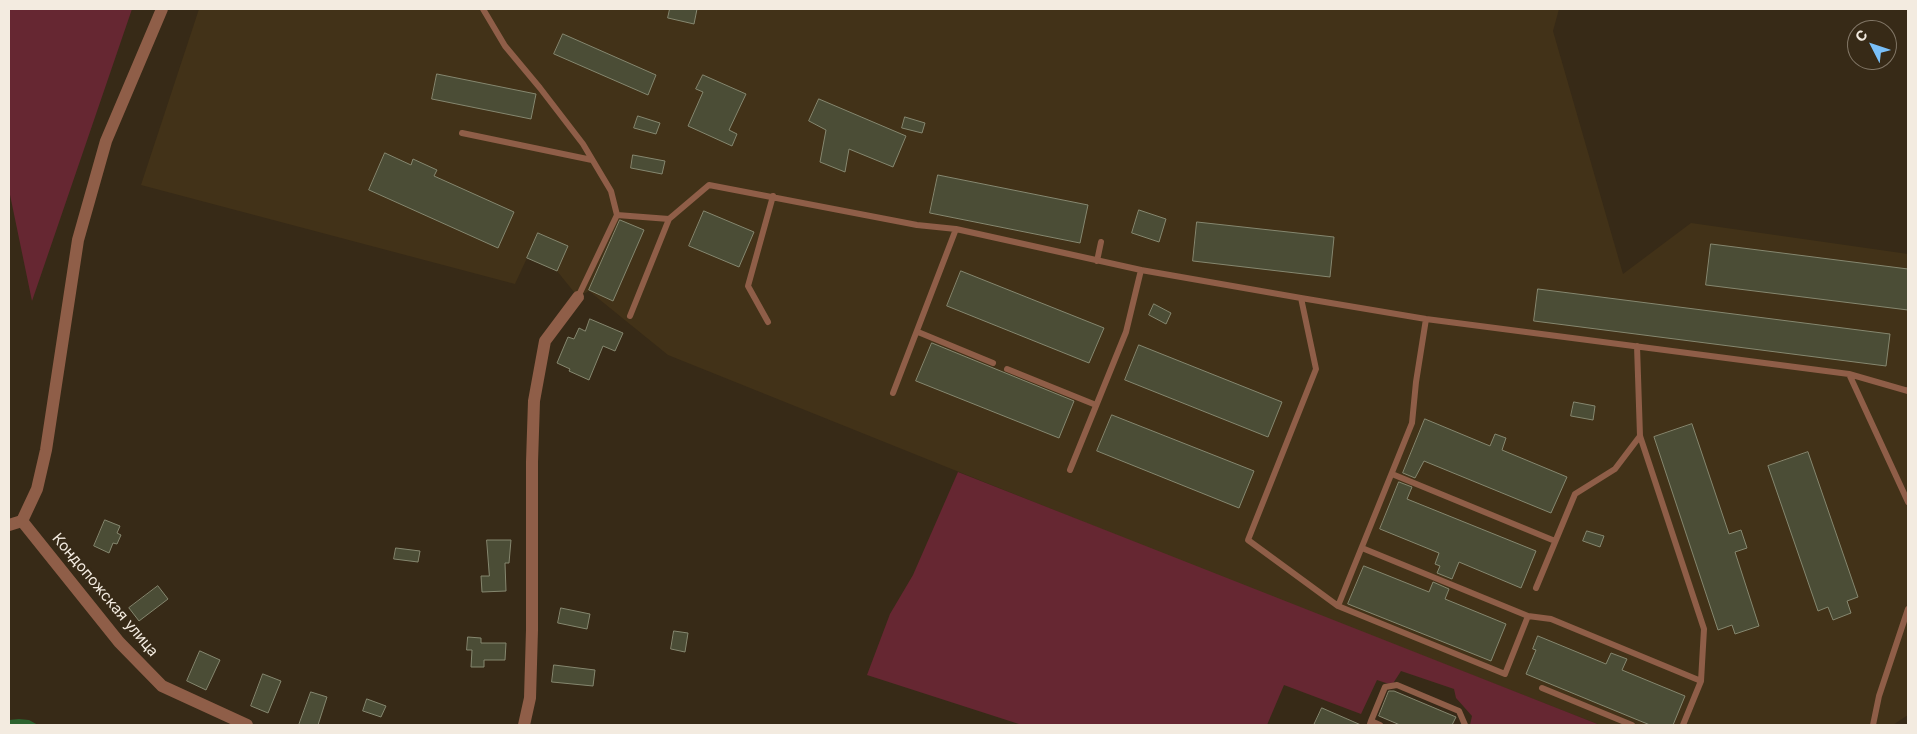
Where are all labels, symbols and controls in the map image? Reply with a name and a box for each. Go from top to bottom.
north arrow [1847,20,1897,70]
text: С [1851,26,1871,45]
street label: Кондопожская улица [48,530,162,660]

